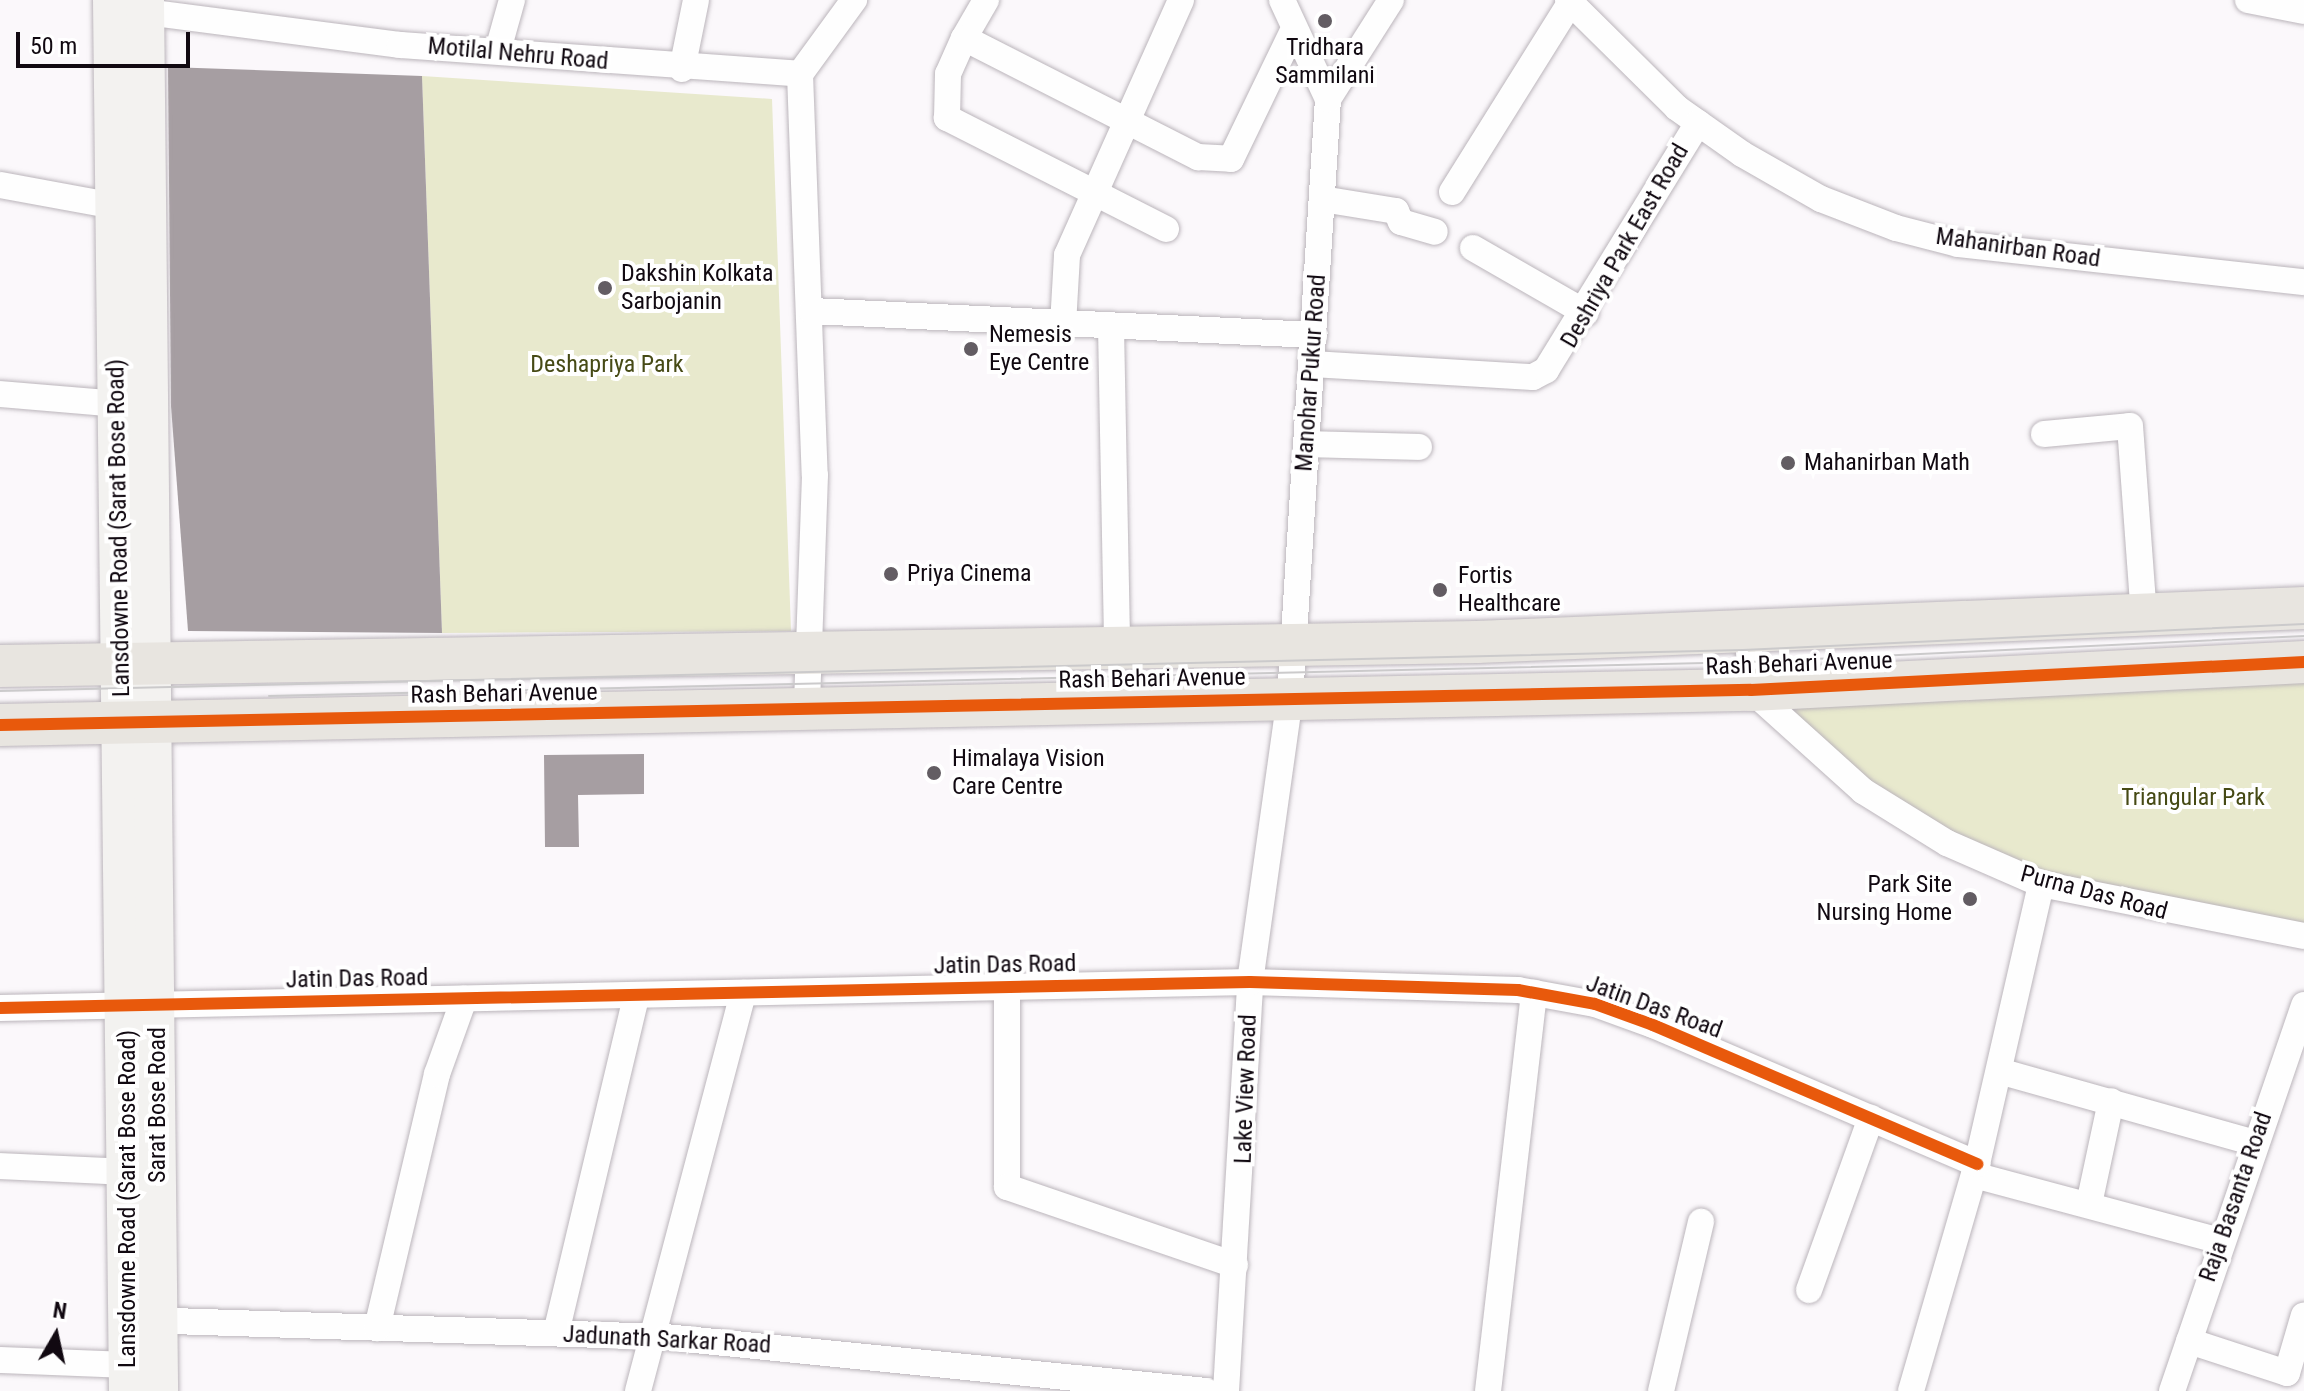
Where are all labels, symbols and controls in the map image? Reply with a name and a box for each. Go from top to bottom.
marker: Tridhara Sammilani [1316,12,1334,30]
scale bar [20,16,194,66]
text: 50 m [30,32,77,60]
street label: Motilal Nehru Road [427,32,609,76]
place label: Tridhara Sammilani [1275,34,1375,90]
street label: Deshriya Park East Road [1555,139,1695,353]
street label: Mahanirban Road [1934,222,2102,274]
place label: Dakshin Kolkata Sarbojanin [621,260,773,316]
street label: Manohar Pukur Road [1290,273,1332,473]
marker: Dakshin Kolkata Sarbojanin [596,279,614,297]
place label: Nemesis Eye Centre [989,321,1089,377]
marker: Nemesis Eye Centre [960,338,982,360]
park label: Deshapriya Park [530,351,684,379]
street label: Lansdowne Road (Sarat Bose Road) [102,359,136,697]
place label: Mahanirban Math [1804,449,1970,477]
marker: Mahanirban Math [1779,454,1797,472]
place label: Priya Cinema [907,560,1032,588]
place label: Fortis Healthcare [1458,562,1561,618]
marker: Priya Cinema [882,565,900,583]
marker: Fortis Healthcare [1429,579,1451,601]
street label: Rash Behari Avenue [1705,646,1893,682]
street label: Rash Behari Avenue [1058,663,1246,695]
street label: Rash Behari Avenue [410,678,598,710]
place label: Himalaya Vision Care Centre [952,745,1105,801]
marker: Himalaya Vision Care Centre [923,762,945,784]
park label: Triangular Park [2121,784,2265,812]
street label: Purna Das Road [2018,860,2170,926]
place label: Park Site Nursing Home [1817,871,1952,927]
marker: Park Site Nursing Home [1959,888,1981,910]
street label: Jatin Das Road [933,949,1077,981]
street label: Jatin Das Road [285,963,429,995]
street label: Jatin Das Road [1582,969,1726,1045]
street label: Lake View Road [1229,1014,1263,1164]
street label: Sarat Bose Road [144,1027,172,1183]
street label: Lansdowne Road (Sarat Bose Road) [114,1030,142,1368]
street label: Raja Basanta Road [2193,1108,2279,1286]
north arrow [16,1295,96,1375]
text: N [51,1297,68,1324]
street label: Jadunath Sarkar Road [562,1320,772,1360]

